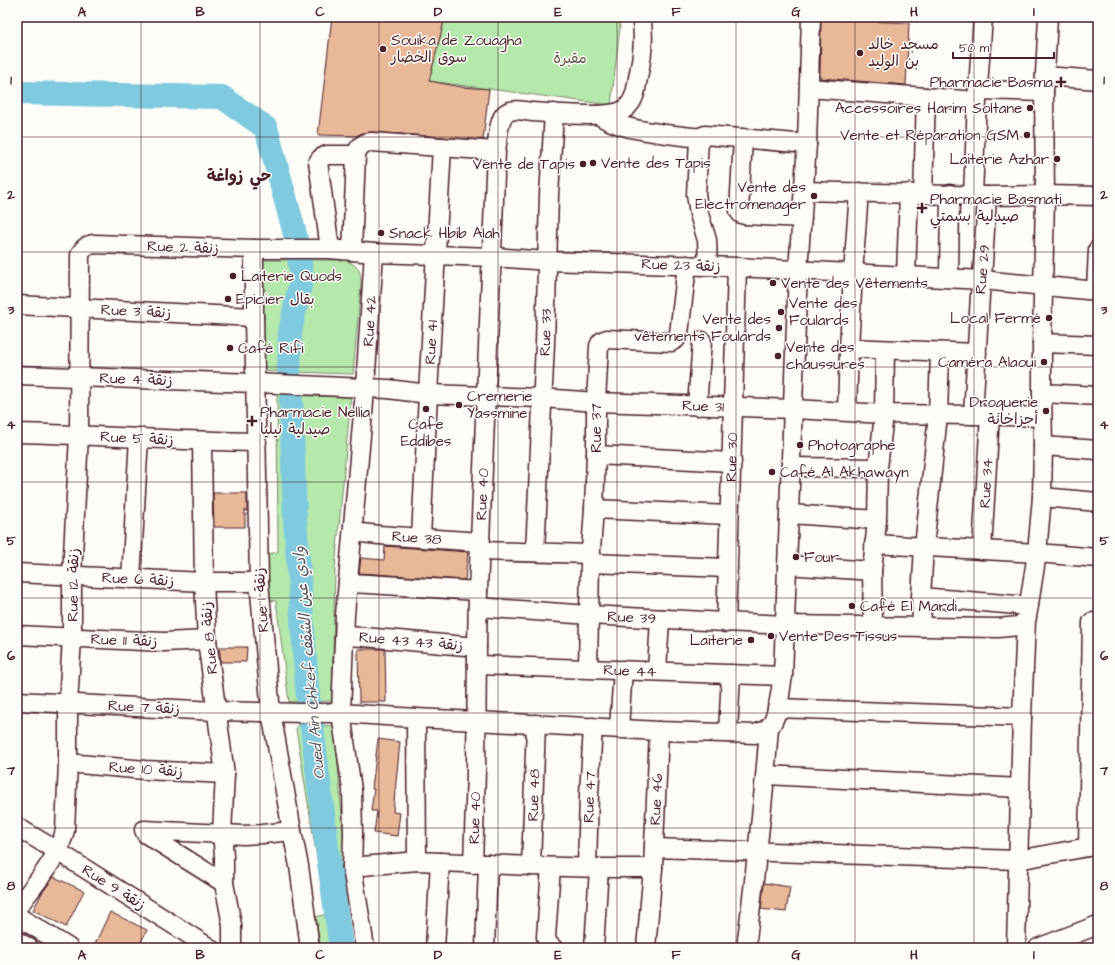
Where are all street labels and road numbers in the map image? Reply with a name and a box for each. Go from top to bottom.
street label: Rue 2 زنقة [147,236,219,259]
street label: Rue 29 [970,244,995,295]
street label: Rue 23 زنقة [641,254,721,277]
street label: Rue 42 [358,294,382,347]
street label: Rue 3 زنقة [100,299,172,324]
street label: Rue 33 [534,308,557,357]
street label: Rue 41 [420,319,443,365]
street label: Rue 4 زنقة [99,368,173,391]
street label: Rue 31 [682,395,725,418]
street label: Rue 37 [586,403,607,453]
street label: Rue 5 زنقة [100,426,174,451]
street label: Rue 30 [721,431,743,482]
street label: Rue 34 [974,457,998,509]
street label: Rue 40 [471,467,494,521]
street label: Rue 38 [391,526,443,550]
street label: Rue 12 زنقة [62,548,85,622]
street label: Rue 6 زنقة [101,567,175,592]
street label: Rue 1 زنقة [249,567,274,633]
street label: Rue 8 زنقة [196,601,223,675]
street label: Rue 39 [607,606,656,629]
street label: Rue 43 زنقة 43 [358,626,464,657]
street label: Rue 11 زنقة [90,629,158,652]
street label: Rue 44 [603,660,657,682]
street label: Rue 7 زنقة [107,695,181,720]
street label: Rue 10 زنقة [108,756,184,783]
street label: Rue 48 [523,768,545,822]
street label: Rue 47 [578,771,601,823]
street label: Rue 46 [645,772,668,826]
street label: Rue 40 [464,791,486,844]
street label: Rue 9 زنقة [78,860,150,915]

